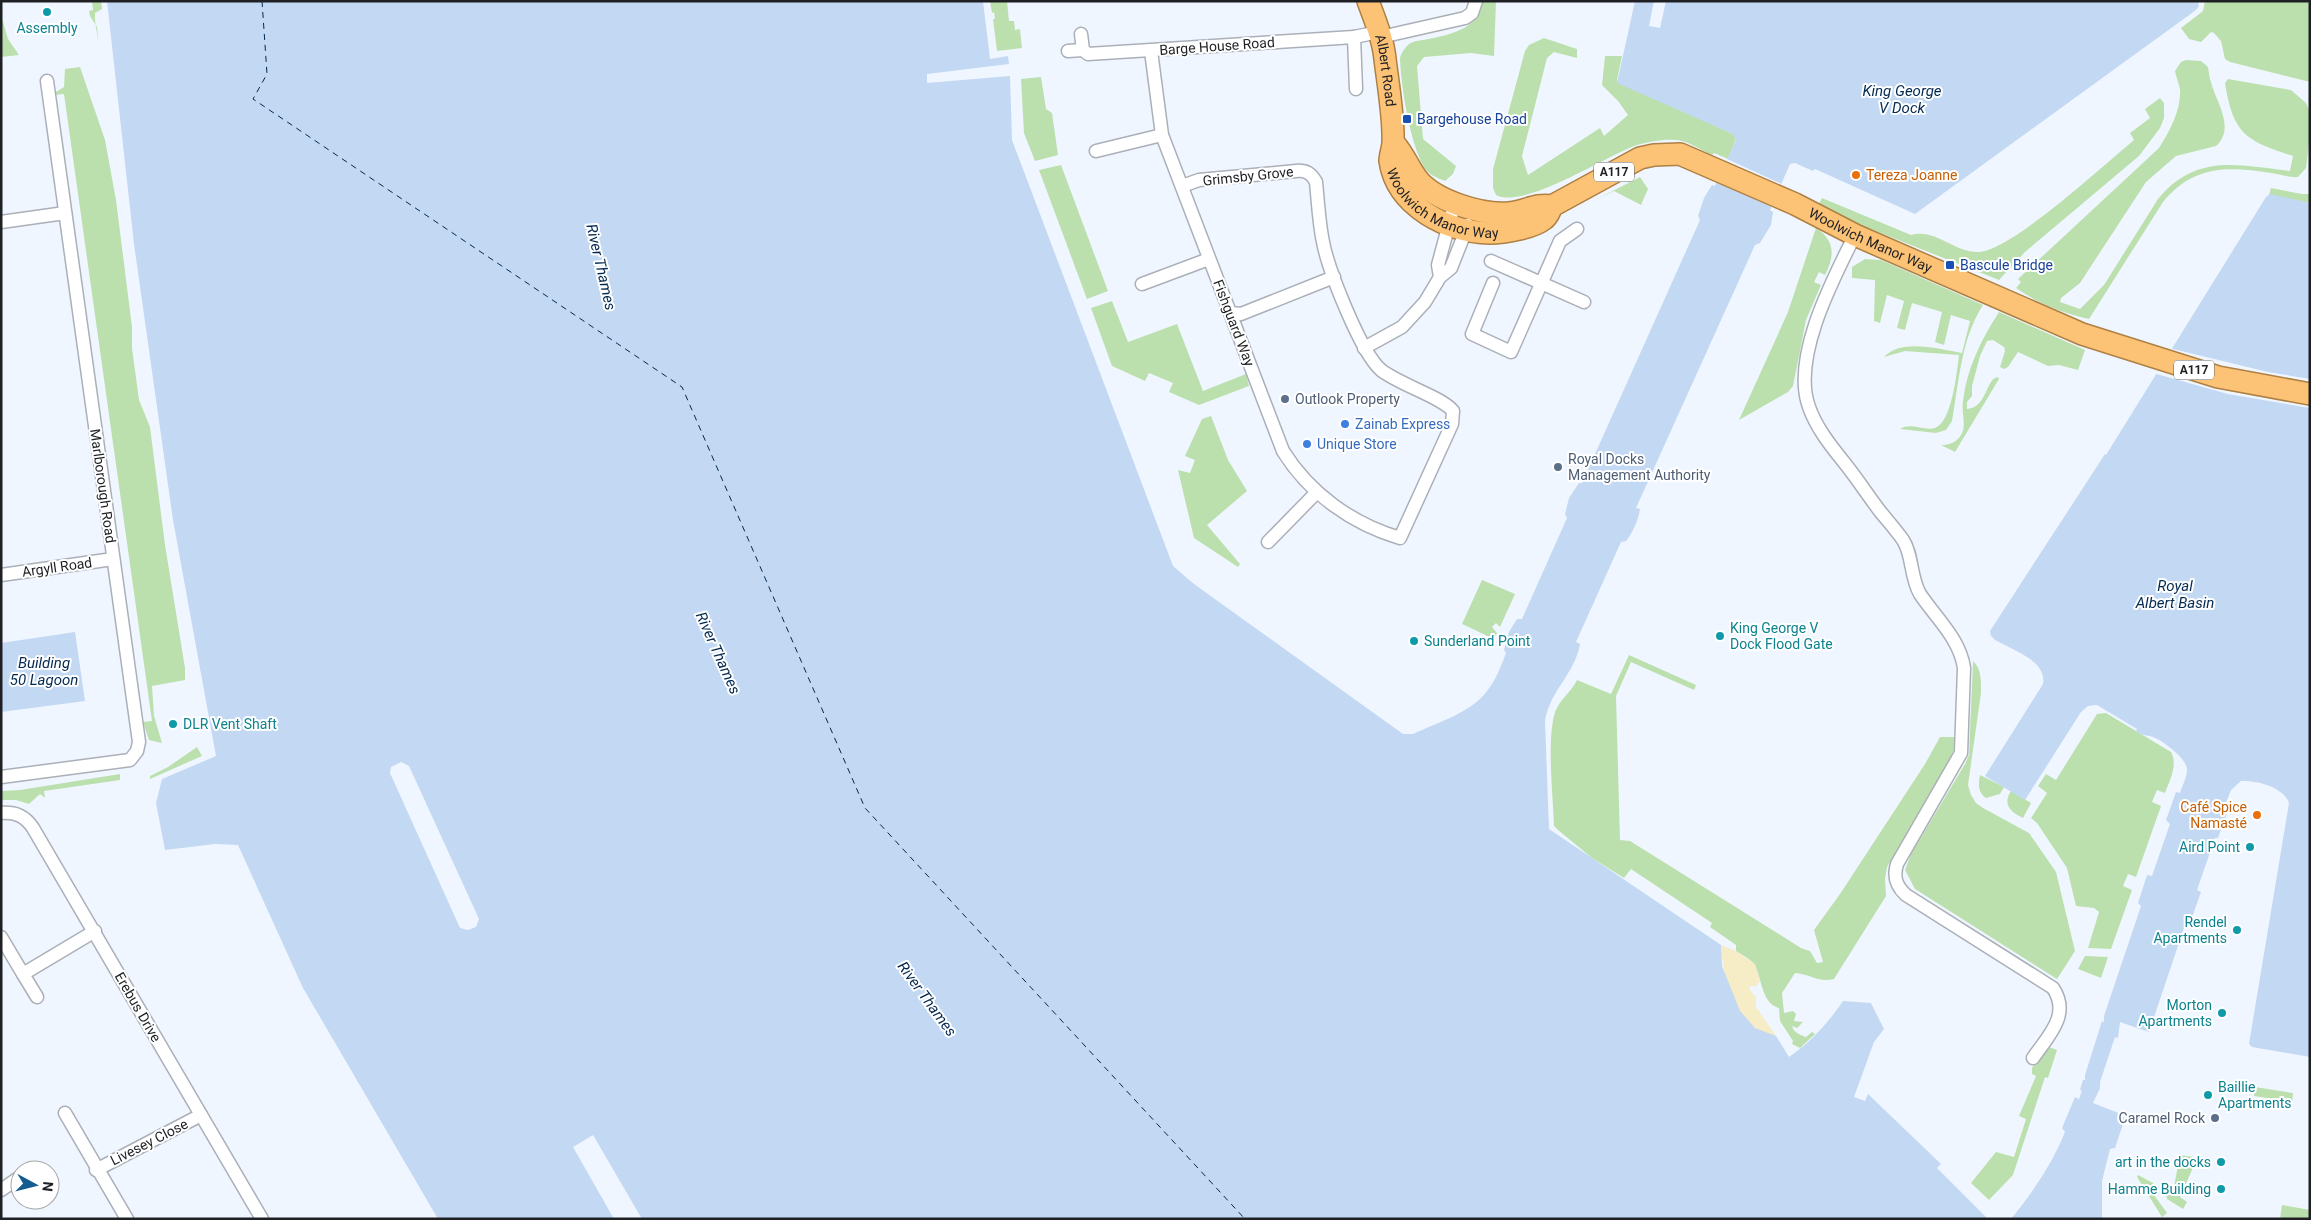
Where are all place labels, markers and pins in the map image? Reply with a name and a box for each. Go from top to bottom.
marker: Assembly [41,6,53,18]
place label: Assembly [16,20,78,36]
place label: Bargehouse Road [1417,111,1527,127]
marker: Bargehouse Road [1401,113,1413,125]
place label: Tereza Joanne [1866,167,1957,183]
marker: Tereza Joanne [1850,169,1862,181]
place label: Bascule Bridge [1960,257,2053,273]
marker: Bascule Bridge [1944,259,1956,271]
place label: Outlook Property [1295,391,1400,407]
marker: Outlook Property [1279,393,1291,405]
place label: Zainab Express [1355,416,1450,432]
marker: Zainab Express [1339,418,1351,430]
place label: Unique Store [1317,436,1397,452]
marker: Unique Store [1301,438,1313,450]
place label: Royal Docks Management Authority [1568,451,1711,483]
marker: Royal Docks Management Authority [1552,461,1564,473]
place label: King George V Dock Flood Gate [1730,620,1833,652]
marker: King George V Dock Flood Gate [1714,630,1726,642]
place label: Sunderland Point [1424,633,1531,649]
marker: Sunderland Point [1408,635,1420,647]
place label: DLR Vent Shaft [183,716,277,732]
marker: DLR Vent Shaft [167,718,179,730]
place label: Café Spice Namasté [2180,799,2247,831]
marker: Café Spice Namasté [2251,809,2263,821]
place label: Aird Point [2179,839,2240,855]
marker: Aird Point [2244,841,2256,853]
place label: Rendel Apartments [2153,914,2227,946]
marker: Rendel Apartments [2231,924,2243,936]
place label: Morton Apartments [2138,997,2212,1029]
marker: Morton Apartments [2216,1007,2228,1019]
place label: Baillie Apartments [2218,1079,2292,1111]
marker: Baillie Apartments [2202,1089,2214,1101]
place label: Caramel Rock [2119,1110,2206,1126]
marker: Caramel Rock [2209,1112,2221,1124]
place label: art in the docks [2115,1154,2211,1170]
marker: art in the docks [2215,1156,2227,1168]
place label: Hamme Building [2108,1181,2211,1197]
marker: Hamme Building [2215,1183,2227,1195]

